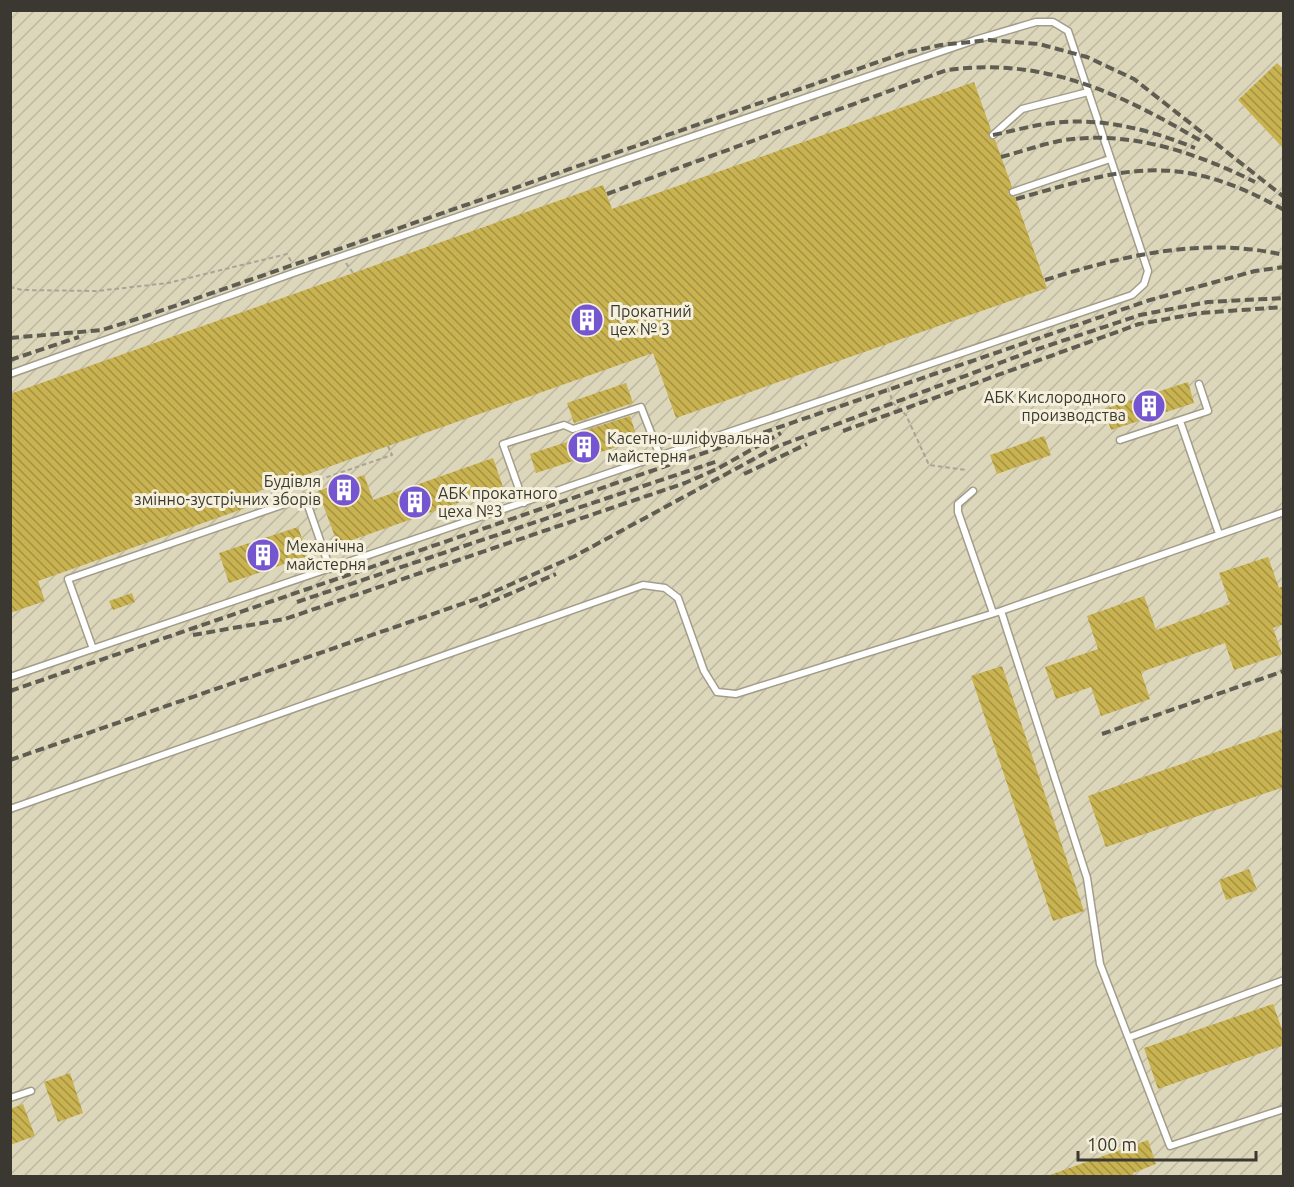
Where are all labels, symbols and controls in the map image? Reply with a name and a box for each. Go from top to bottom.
building icon: Прокатний цех № 3 [569,302,605,338]
place label: Прокатний цех № 3 [610,302,692,338]
place label: АБК Кислородного производства [984,388,1126,424]
building icon: АБК Кислородного производства [1131,388,1167,424]
building icon: Касетно-шліфувальна майстерня [566,429,602,465]
place label: Касетно-шліфувальна майстерня [607,429,770,465]
place label: Будівля змінно-зустрічних зборів [134,472,321,508]
building icon: Будівля змінно-зустрічних зборів [326,472,362,508]
building icon: АБК прокатного цеха №3 [397,484,433,520]
place label: АБК прокатного цеха №3 [438,484,558,520]
building icon: Механічна майстерня [245,537,281,573]
place label: Механічна майстерня [286,537,366,573]
scale bar [1078,1124,1256,1162]
text: 100 m [1087,1134,1137,1154]

